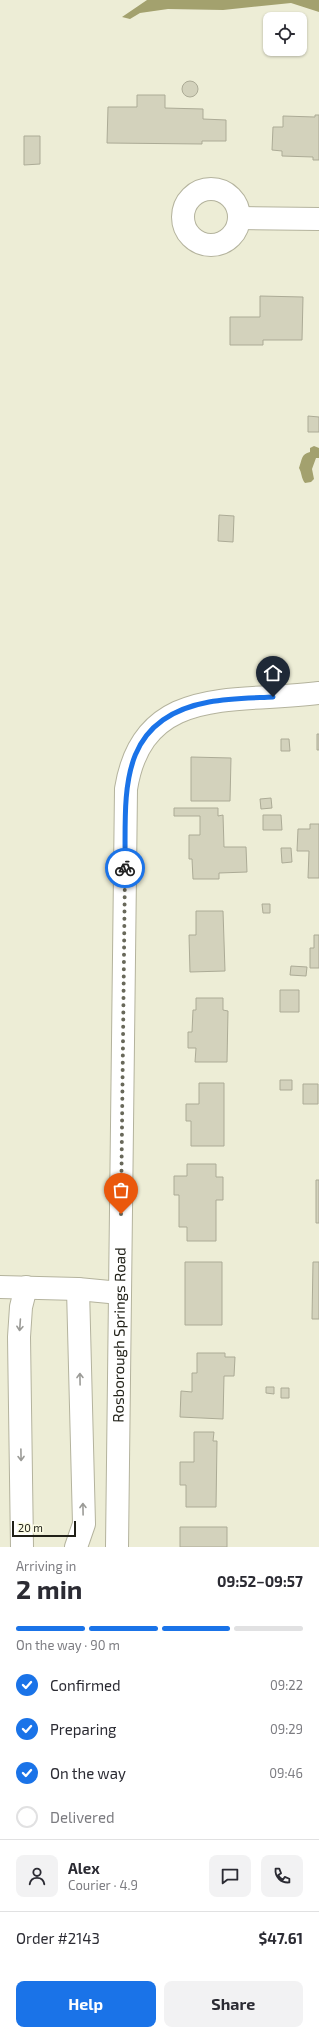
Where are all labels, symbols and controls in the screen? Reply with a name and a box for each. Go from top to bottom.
map controls [263,12,307,56]
button: locate [263,12,307,56]
pin [256,656,290,697]
icon: home [262,662,284,684]
courier [105,848,145,888]
icon: bike [114,857,136,879]
pin [104,1173,138,1214]
icon: bag [110,1179,132,1201]
street label: Rosborough Springs Road [108,1247,129,1423]
one-way arrow [16,1318,23,1331]
one-way arrow [76,1373,84,1386]
one-way arrow [17,1448,25,1461]
one-way arrow [80,1503,87,1516]
scale bar [12,1519,76,1538]
text: 20 m [18,1521,43,1534]
text: Arriving in [16,1558,76,1574]
text: 09:52–09:57 [217,1572,303,1590]
text: 2 min [16,1573,82,1604]
text: On the way · 90 m [16,1637,120,1653]
icon: check [16,1674,38,1696]
text: Confirmed [50,1676,121,1694]
text: 09:22 [270,1677,303,1693]
icon: check [16,1718,38,1740]
text: Preparing [50,1720,116,1738]
text: 09:29 [270,1721,303,1737]
icon: check [16,1762,38,1784]
text: On the way [50,1764,126,1782]
text: 09:46 [269,1765,303,1781]
text: Delivered [50,1808,115,1826]
button: person [16,1855,58,1897]
button: chat [209,1855,251,1897]
button: phone [261,1855,303,1897]
text: Alex [68,1859,100,1877]
text: Courier · 4.9 [68,1877,138,1893]
text: Order #2143 [16,1929,100,1947]
text: $47.61 [258,1929,303,1947]
button: Help [16,1981,156,2027]
button: Share [164,1981,303,2027]

